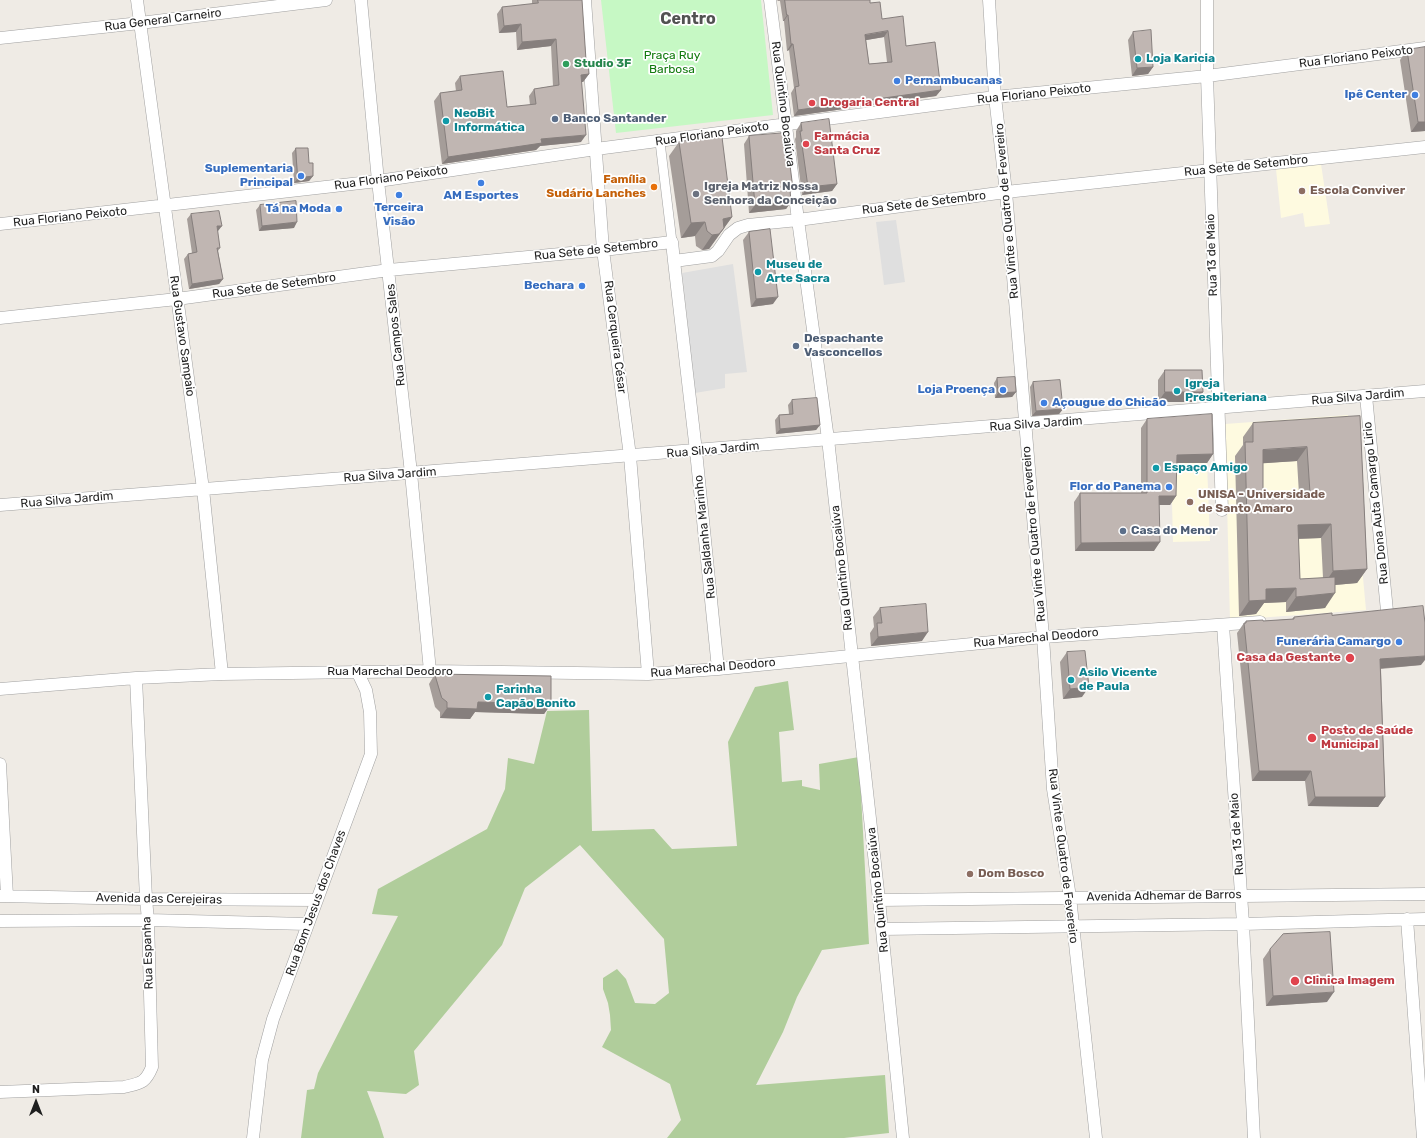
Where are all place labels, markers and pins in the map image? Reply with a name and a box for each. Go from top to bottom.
place label: Loja Karicia [1146,52,1215,66]
marker: Loja Karicia [1133,54,1143,64]
place label: Studio 3F [574,57,631,71]
marker: Studio 3F [561,59,571,69]
place label: Pernambucanas [905,74,1002,88]
marker: Pernambucanas [892,76,902,86]
place label: Ipê Center [1344,88,1407,102]
marker: Ipê Center [1410,90,1420,100]
place label: Drogaria Central [820,96,919,110]
marker: Drogaria Central [807,98,817,108]
place label: NeoBit Informática [454,107,525,135]
place label: Banco Santander [563,112,666,126]
marker: Banco Santander [550,114,560,124]
marker: NeoBit Informática [441,116,451,126]
place label: Farmácia Santa Cruz [814,130,880,158]
marker: Farmácia Santa Cruz [801,139,811,149]
place label: Suplementaria Principal [205,162,293,190]
marker: Suplementaria Principal [296,171,306,181]
place label: Família Sudário Lanches [546,173,646,201]
marker: AM Esportes [476,178,486,188]
place label: Igreja Matriz Nossa Senhora da Conceição [704,180,837,208]
marker: Família Sudário Lanches [649,182,659,192]
place label: Escola Conviver [1310,184,1405,198]
marker: Escola Conviver [1297,186,1307,196]
place label: AM Esportes [443,189,519,203]
marker: Igreja Matriz Nossa Senhora da Conceição [691,189,701,199]
marker: Terceira Visão [394,190,404,200]
place label: Terceira Visão [374,201,424,229]
place label: Tá na Moda [266,202,331,216]
marker: Tá na Moda [334,204,344,214]
place label: Museu de Arte Sacra [766,258,830,286]
marker: Museu de Arte Sacra [753,267,763,277]
place label: Bechara [524,279,574,293]
marker: Bechara [577,281,587,291]
place label: Despachante Vasconcellos [804,332,883,360]
marker: Despachante Vasconcellos [791,341,801,351]
place label: Igreja Presbiteriana [1185,377,1267,405]
place label: Loja Proença [917,383,995,397]
marker: Loja Proença [998,385,1008,395]
marker: Igreja Presbiteriana [1172,386,1182,396]
place label: Açougue do Chicão [1052,396,1166,410]
marker: Açougue do Chicão [1039,398,1049,408]
place label: Espaço Amigo [1164,461,1248,475]
marker: Espaço Amigo [1151,463,1161,473]
place label: Flor do Panema [1069,480,1161,494]
marker: Flor do Panema [1164,482,1174,492]
place label: UNISA - Universidade de Santo Amaro [1198,488,1325,516]
marker: UNISA - Universidade de Santo Amaro [1185,497,1195,507]
place label: Casa do Menor [1131,524,1218,538]
marker: Casa do Menor [1118,526,1128,536]
place label: Funerária Camargo [1276,635,1391,649]
marker: Funerária Camargo [1394,637,1404,647]
place label: Casa da Gestante [1237,651,1341,665]
marker: Casa da Gestante [1344,652,1356,664]
place label: Asilo Vicente de Paula [1079,666,1157,694]
marker: Asilo Vicente de Paula [1066,675,1076,685]
place label: Farinha Capão Bonito [496,683,576,711]
marker: Farinha Capão Bonito [483,692,493,702]
place label: Posto de Saúde Municipal [1321,724,1413,752]
marker: Posto de Saúde Municipal [1306,732,1318,744]
place label: Dom Bosco [978,867,1044,881]
marker: Dom Bosco [965,869,975,879]
place label: Clinica Imagem [1304,974,1395,988]
marker: Clinica Imagem [1289,975,1301,987]

